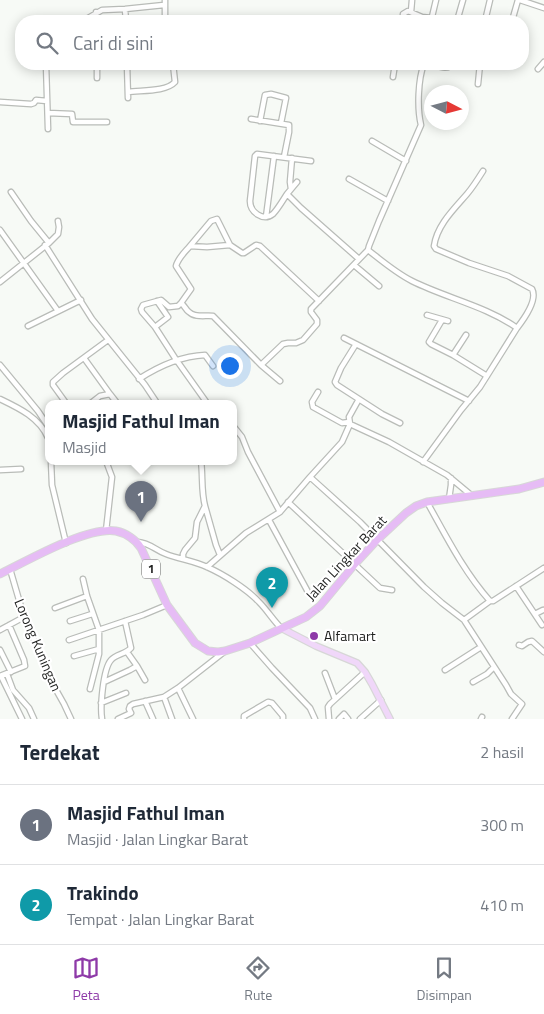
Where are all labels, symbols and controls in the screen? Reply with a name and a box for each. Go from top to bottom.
search box [15,15,529,70]
text: Cari di sini [73,28,154,57]
icon: search [33,29,61,57]
north arrow [424,85,469,130]
your location [217,353,243,379]
popup [45,400,237,465]
text: Masjid Fathul Iman [62,406,220,435]
text: Masjid [62,435,107,459]
pin: 1 [125,481,157,522]
street label: Jalan Lingkar Barat [300,510,391,605]
road number: 1 [142,560,160,578]
pin: 2 [256,567,288,608]
street label: Lorong Kuningan [9,595,67,694]
place label: Alfamart [324,625,376,646]
marker: Alfamart [308,630,320,642]
text: Terdekat [20,736,100,768]
text: 2 hasil [480,740,524,764]
text: Masjid Fathul Iman [67,798,225,827]
text: 1 [32,813,40,837]
text: 300 m [480,813,524,837]
text: Masjid · Jalan Lingkar Barat [67,827,248,851]
text: Trakindo [67,878,139,907]
text: 2 [32,893,40,917]
text: 410 m [480,893,524,917]
text: Tempat · Jalan Lingkar Barat [67,907,254,931]
tab: Peta [72,954,100,1005]
tab: Rute [244,954,272,1005]
tab: Disimpan [417,954,472,1005]

